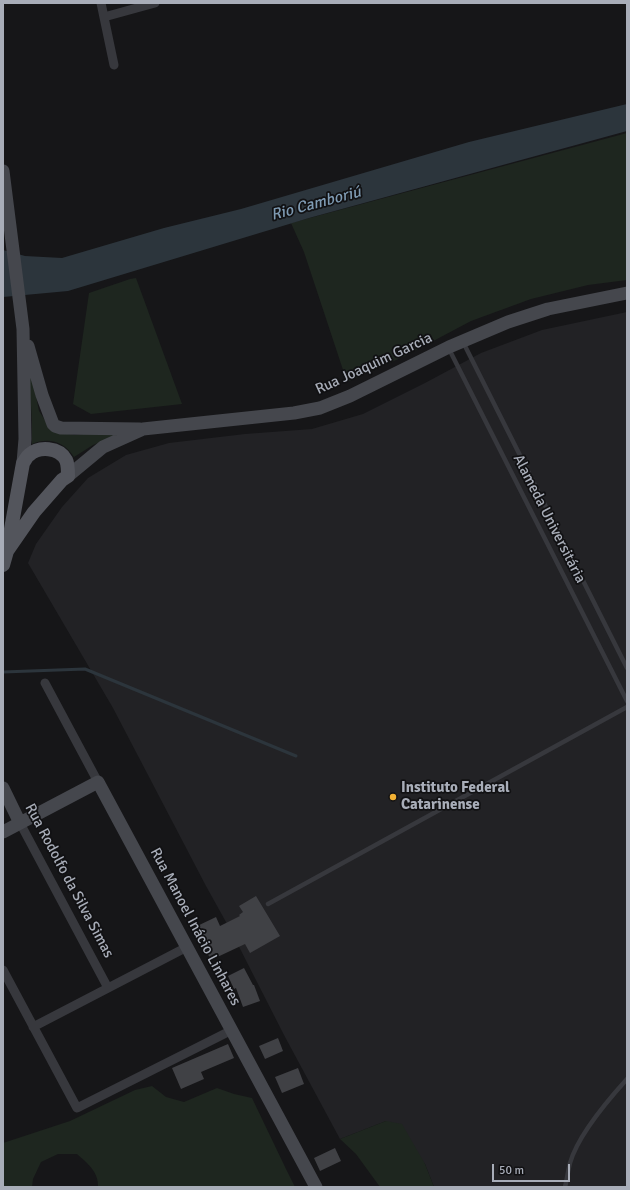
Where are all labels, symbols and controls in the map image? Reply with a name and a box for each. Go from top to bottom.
water label: Rio Camboriú [269,183,363,225]
street label: Rua Joaquim Garcia [313,329,435,399]
street label: Alameda Universitária [509,452,589,586]
place label: Instituto Federal Catarinense [401,779,510,814]
marker: Instituto Federal Catarinense [388,792,398,802]
street label: Rua Rodolfo da Silva Simas [21,801,117,961]
street label: Rua Manoel Inácio Linhares [146,845,244,1009]
scale bar [494,1156,572,1182]
text: 50 m [499,1163,524,1178]

